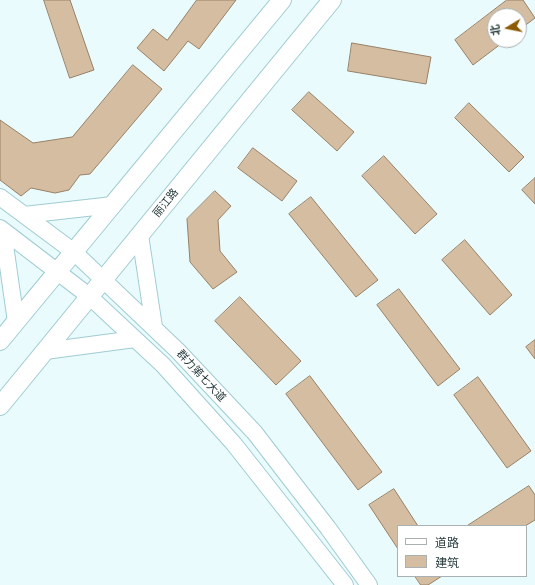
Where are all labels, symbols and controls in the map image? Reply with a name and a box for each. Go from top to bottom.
north arrow [487,8,527,48]
text: 北 [488,23,503,37]
street label: 丽江路 [150,186,182,220]
street label: 群力第七大道 [174,347,228,405]
legend [397,525,527,577]
text: 道路 [435,536,459,550]
text: 建筑 [435,556,459,570]

